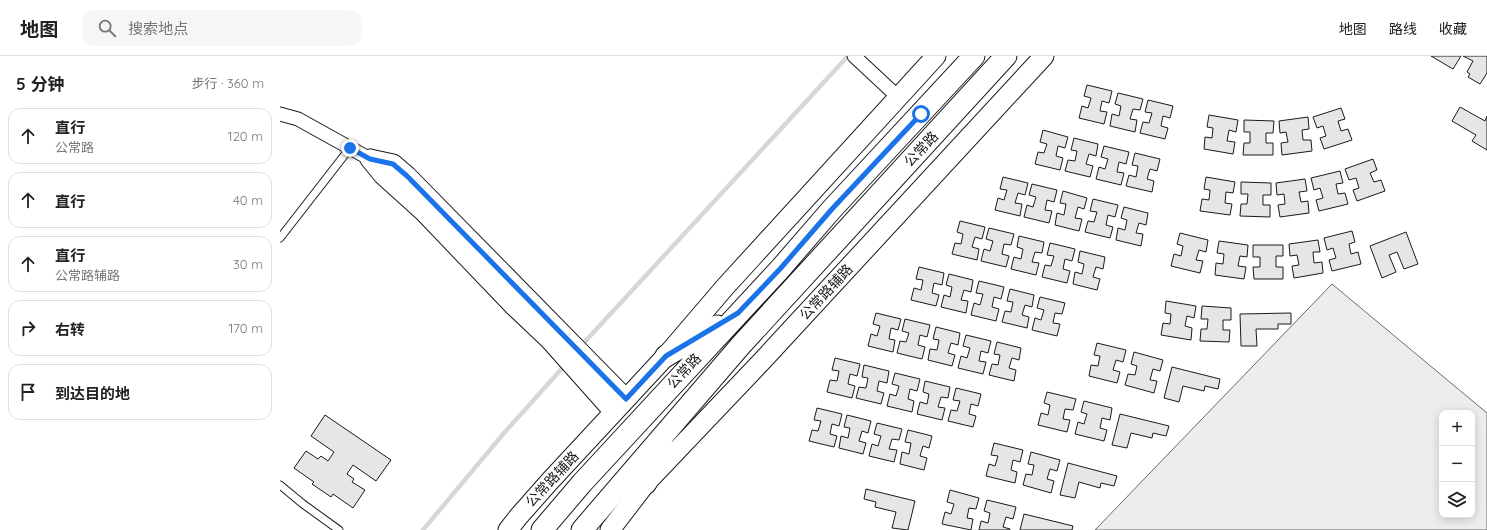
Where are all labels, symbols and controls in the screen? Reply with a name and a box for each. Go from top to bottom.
search box [82,10,362,46]
text: 地图 [20,17,58,41]
icon: search [96,17,118,39]
text: 搜索地点 [128,19,188,38]
text: 地图 [1339,20,1367,38]
text: 路线 [1389,20,1417,38]
text: 收藏 [1439,20,1467,38]
text: 5 分钟 [16,73,65,94]
text: 步行 · 360 m [191,75,264,91]
route start [912,105,930,123]
text: 直行 [55,118,85,137]
icon: ahead [17,125,39,147]
text: 120 m [228,128,263,144]
street label: 公常路 [900,128,942,170]
text: 公常路 [55,139,94,155]
route end [341,139,359,157]
icon: ahead [17,189,39,211]
text: 直行 [55,192,85,211]
text: 40 m [233,192,263,208]
text: 直行 [55,246,85,265]
icon: ahead [17,253,39,275]
text: 30 m [233,256,263,272]
street label: 公常路辅路 [796,260,856,324]
text: 公常路辅路 [55,267,120,283]
icon: right [17,317,39,339]
text: 右转 [55,320,85,339]
text: 170 m [228,320,263,336]
street label: 公常路 [663,350,705,392]
icon: arrive [17,381,39,403]
text: 到达目的地 [55,384,130,403]
map controls [1439,410,1475,518]
button: + [1439,410,1475,446]
button: − [1439,446,1475,482]
street label: 公常路辅路 [522,447,582,511]
button: layers [1439,482,1475,518]

